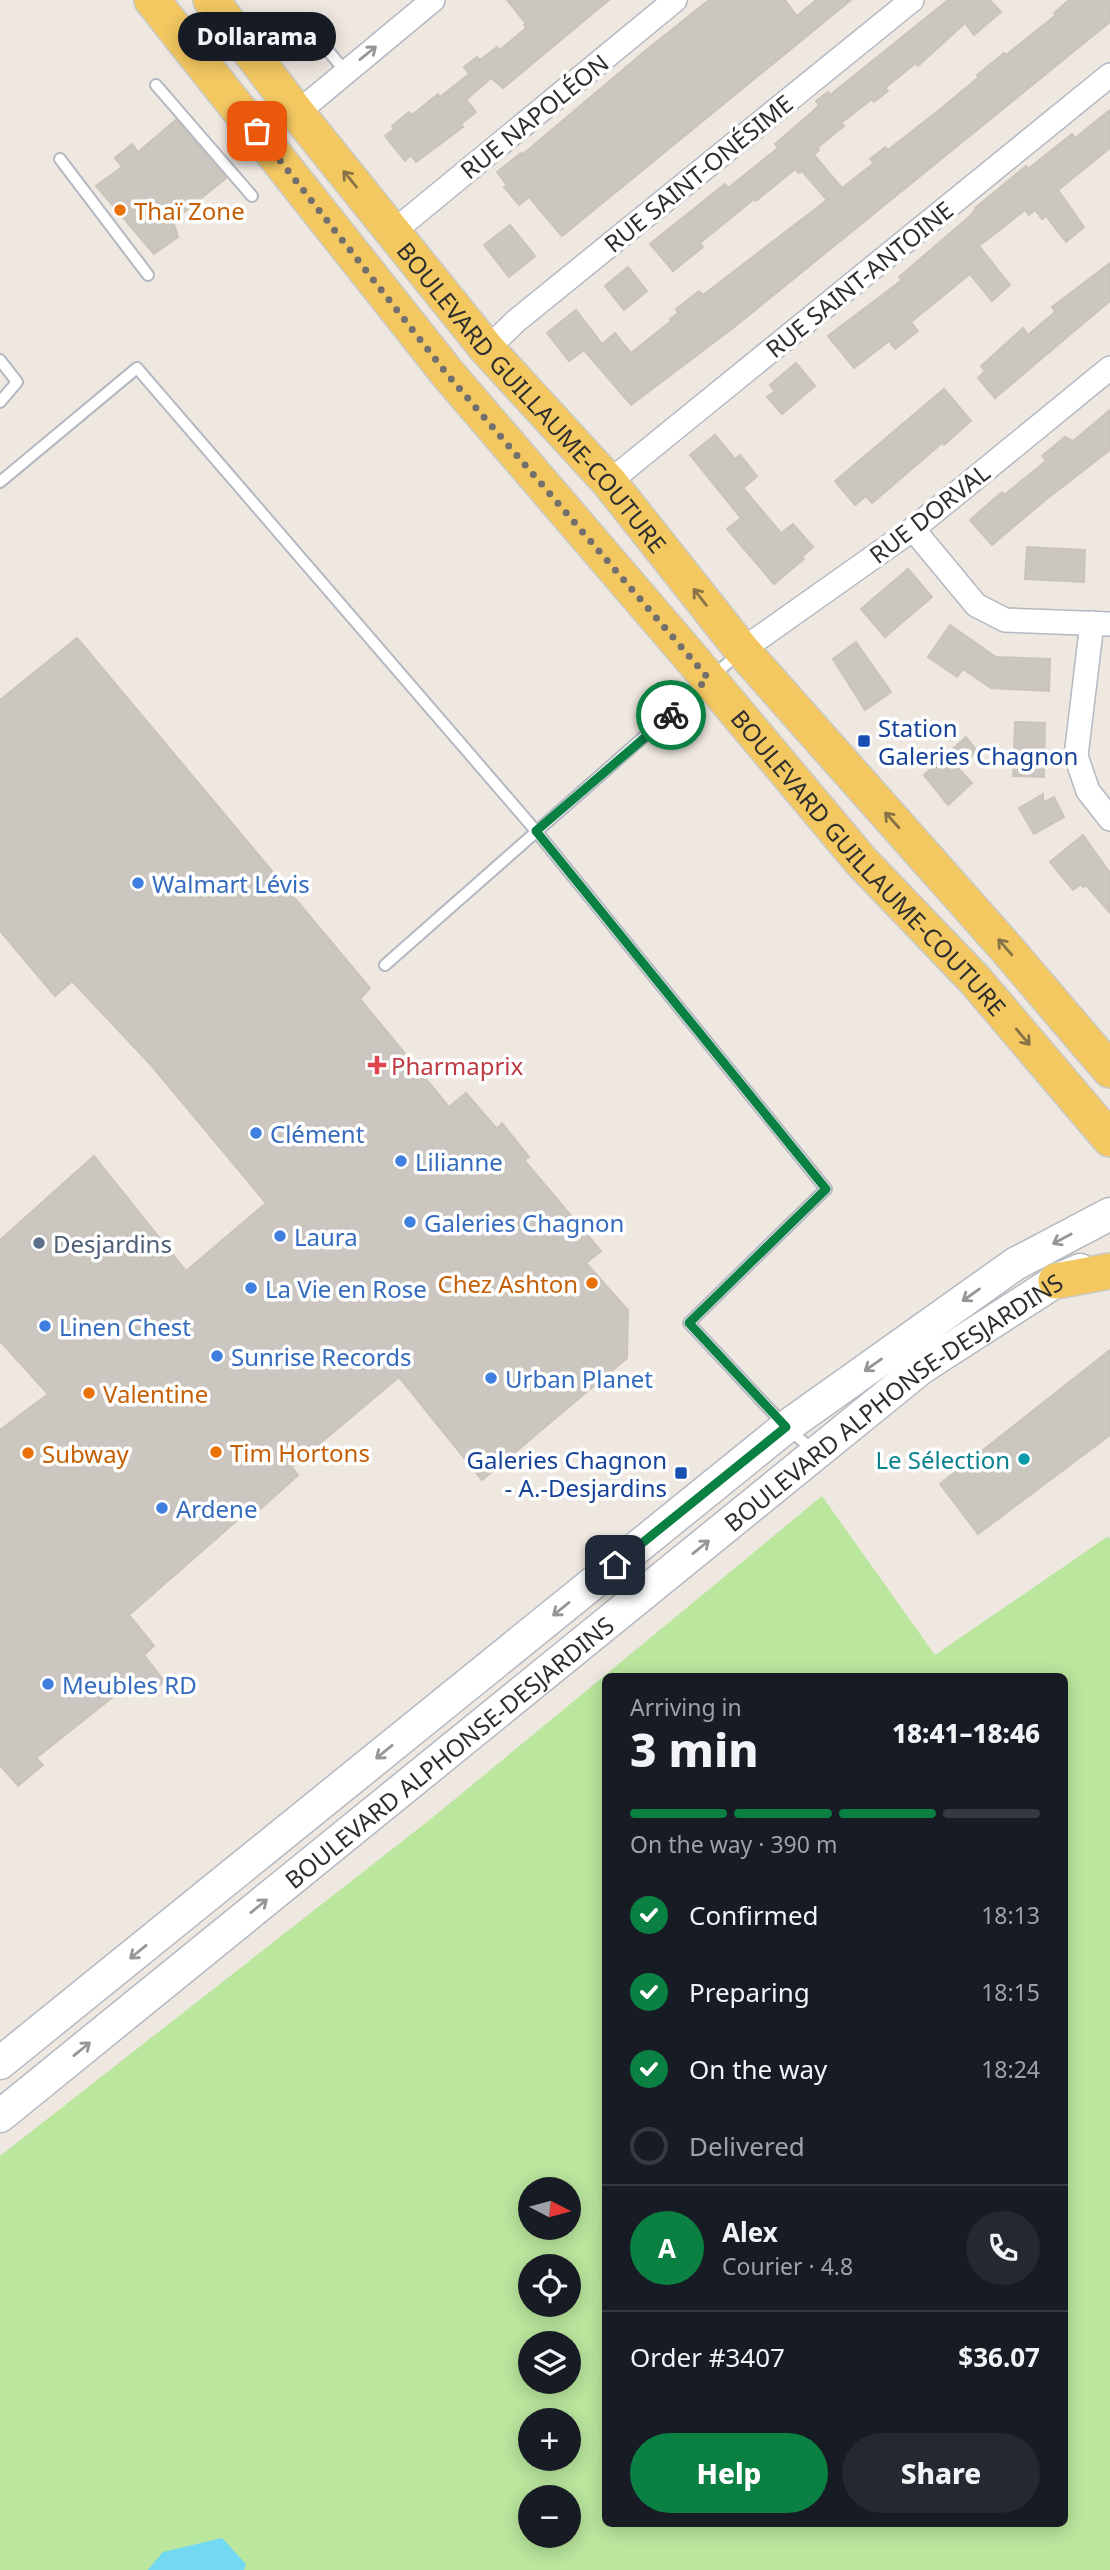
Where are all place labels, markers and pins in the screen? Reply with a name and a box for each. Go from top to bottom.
callout: Dollarama [178,12,336,61]
pin [227,101,287,161]
place label: Thaï Zone [134,194,245,227]
marker: Thaï Zone [112,202,128,218]
place label: Station Galeries Chagnon [878,711,1078,772]
marker: Station Galeries Chagnon [856,733,872,749]
place label: Walmart Lévis [152,867,310,900]
marker: Walmart Lévis [130,875,146,891]
place label: Pharmaprix [391,1049,523,1082]
marker: Pharmaprix [369,1057,385,1073]
place label: Clément [270,1117,365,1150]
marker: Clément [248,1125,264,1141]
place label: Lilianne [415,1145,503,1178]
marker: Lilianne [393,1153,409,1169]
place label: Galeries Chagnon [424,1206,624,1239]
marker: Galeries Chagnon [402,1214,418,1230]
place label: Laura [294,1220,358,1253]
place label: Desjardins [53,1227,172,1260]
marker: Laura [272,1228,288,1244]
marker: Desjardins [31,1235,47,1251]
place label: Chez Ashton [438,1267,578,1300]
place label: La Vie en Rose [265,1272,427,1305]
marker: Chez Ashton [584,1275,600,1291]
marker: La Vie en Rose [243,1280,259,1296]
place label: Linen Chest [59,1310,191,1343]
marker: Linen Chest [37,1318,53,1334]
place label: Sunrise Records [231,1340,411,1373]
marker: Sunrise Records [209,1348,225,1364]
place label: Urban Planet [505,1362,653,1395]
marker: Urban Planet [483,1370,499,1386]
place label: Valentine [103,1377,208,1410]
marker: Valentine [81,1385,97,1401]
place label: Tim Hortons [230,1436,370,1469]
place label: Subway [42,1437,130,1470]
place label: Galeries Chagnon - A.-Desjardins [467,1443,667,1504]
place label: Le Sélection [875,1443,1010,1476]
marker: Tim Hortons [208,1444,224,1460]
marker: Subway [20,1445,36,1461]
marker: Le Sélection [1016,1451,1032,1467]
marker: Galeries Chagnon - A.-Desjardins [673,1465,689,1481]
place label: Ardene [176,1492,257,1525]
marker: Ardene [154,1500,170,1516]
pin [585,1535,645,1595]
place label: Meubles RD [62,1668,197,1701]
marker: Meubles RD [40,1676,56,1692]

